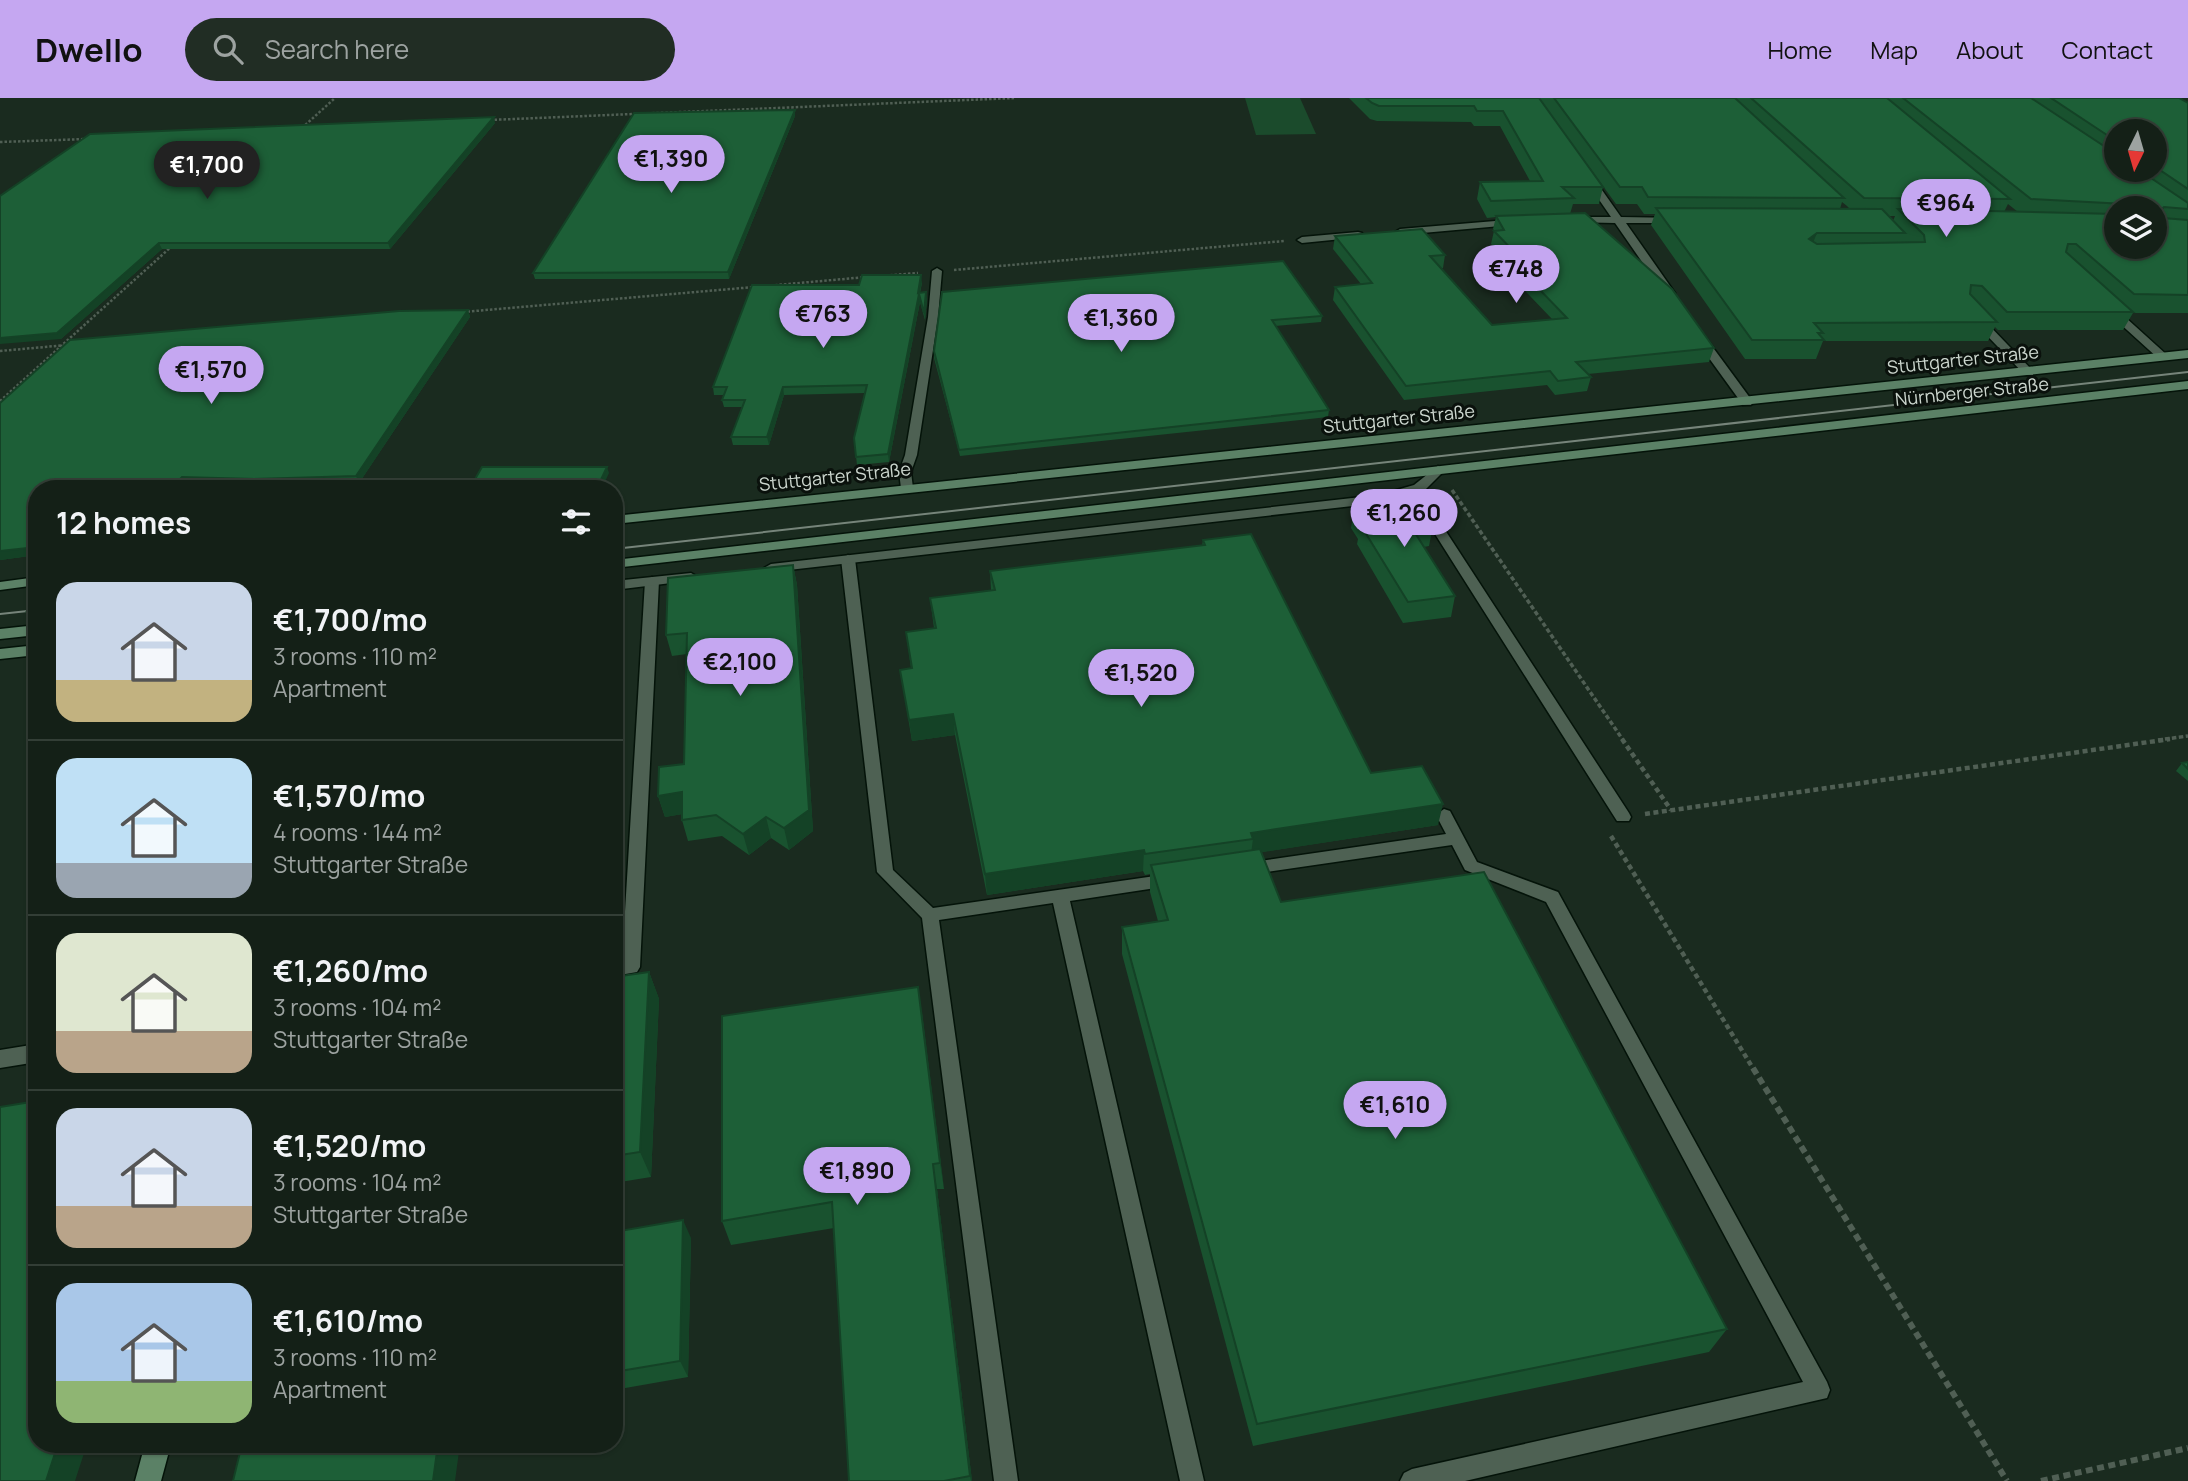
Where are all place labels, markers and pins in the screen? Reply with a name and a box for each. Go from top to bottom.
pin: €1,390 [614,136,728,195]
pin: €1,700 [150,141,264,201]
pin: €964 [1905,180,1987,239]
pin: €748 [1475,246,1557,305]
pin: €763 [782,290,864,350]
pin: €1,360 [1064,294,1178,354]
pin: €1,570 [154,346,268,406]
pin: €1,260 [1347,490,1461,549]
pin: €2,100 [683,638,797,698]
pin: €1,520 [1084,650,1198,709]
pin: €1,610 [1338,1082,1452,1141]
pin: €1,890 [800,1148,914,1207]

